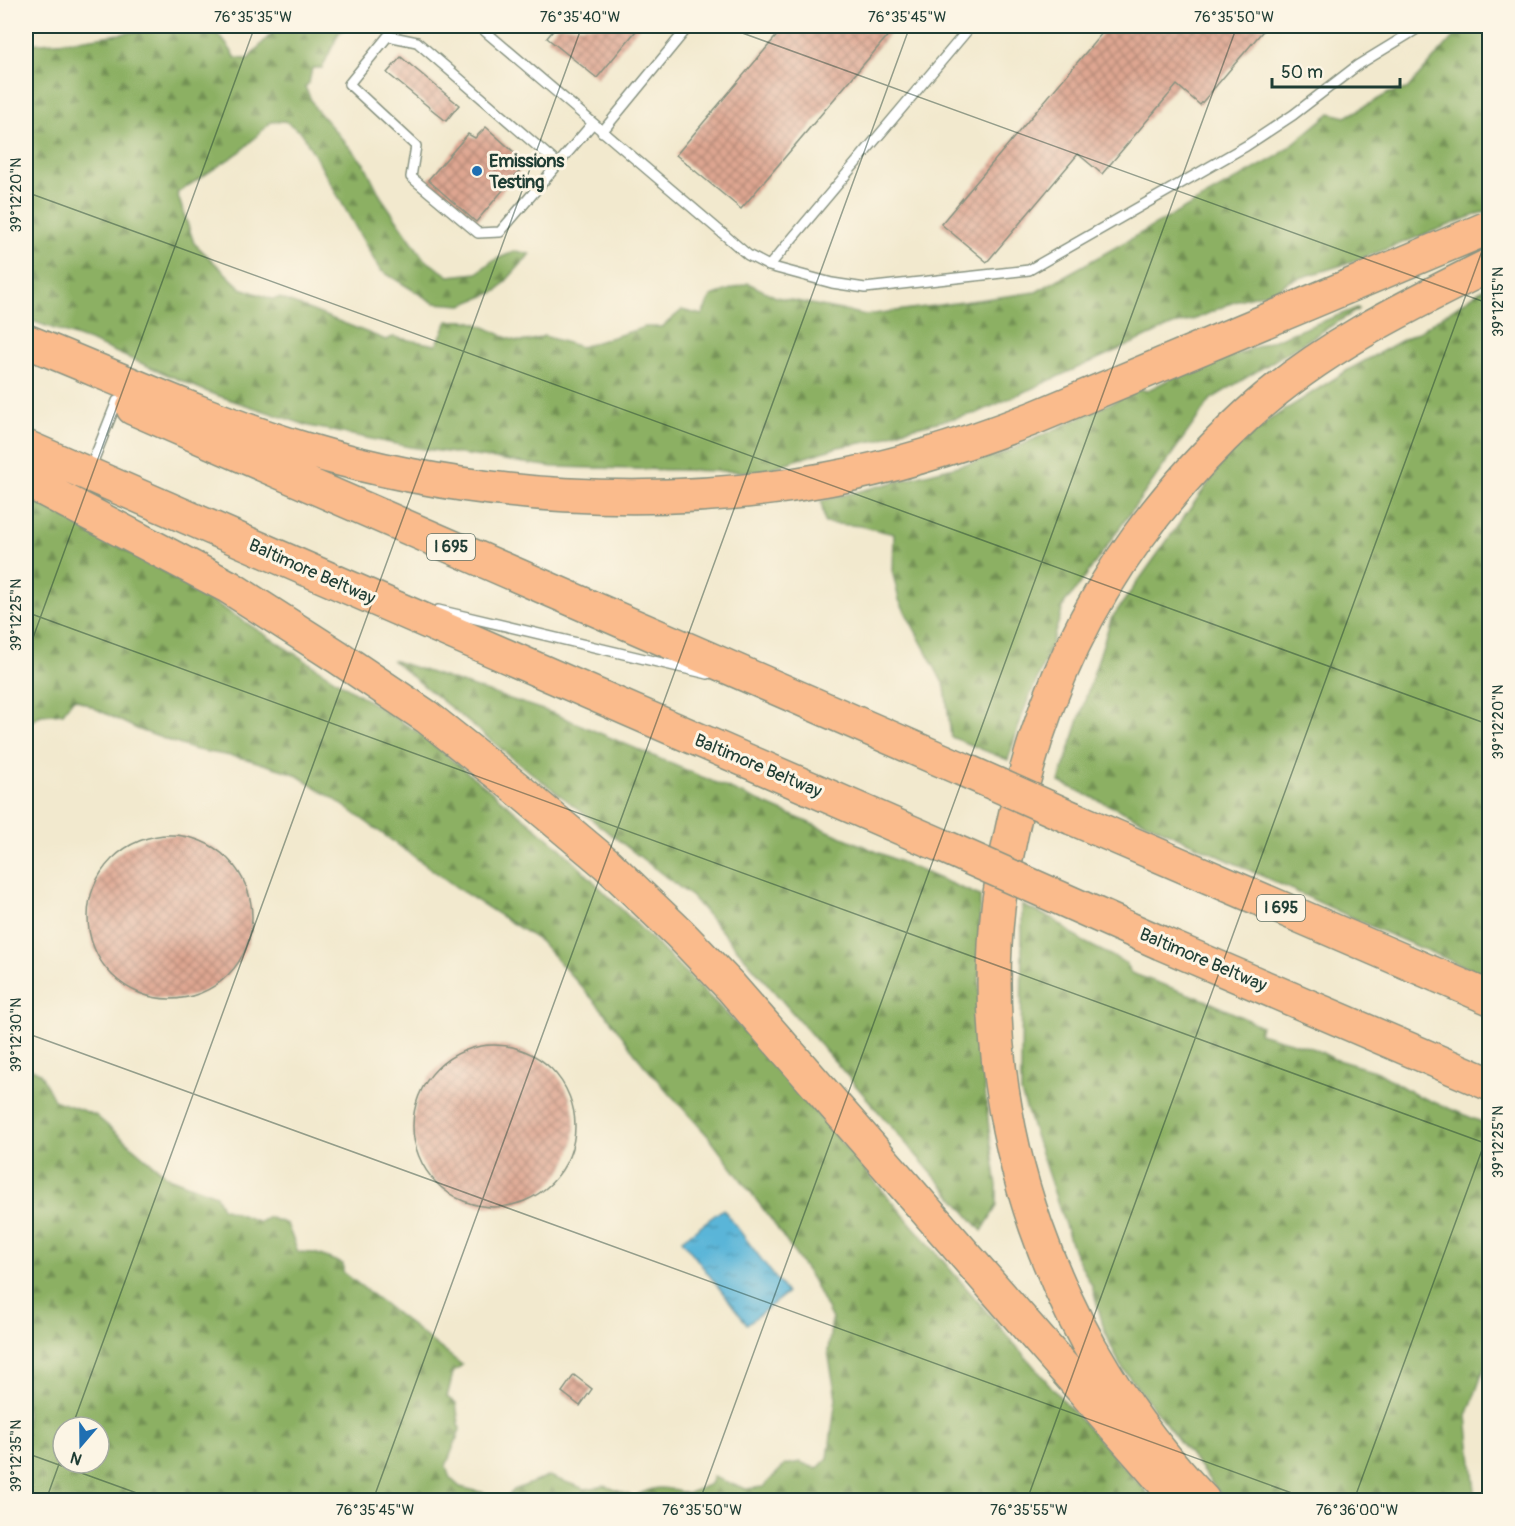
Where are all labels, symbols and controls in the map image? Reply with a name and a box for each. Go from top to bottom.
text: 76°35'35"W [214,8,292,27]
text: 76°35'40"W [540,8,620,27]
text: 76°35'45"W [868,8,946,27]
text: 76°35'50"W [1194,8,1274,27]
scale bar [1272,51,1400,89]
text: 50 m [1281,61,1323,84]
place label: Emissions Testing [488,150,565,194]
text: 39°12'20"N [7,158,26,232]
marker: Emissions Testing [470,164,484,178]
text: 39°12'15"N [1489,267,1508,337]
street label: Baltimore Beltway [245,534,379,610]
road number: I 695 [427,534,475,560]
text: 39°12'25"N [7,579,26,651]
text: 39°12'20"N [1489,685,1508,759]
street label: Baltimore Beltway [691,729,825,803]
road number: I 695 [1257,895,1305,921]
street label: Baltimore Beltway [1136,923,1270,997]
text: 39°12'30"N [7,998,26,1072]
text: 39°12'25"N [1489,1106,1508,1178]
north arrow [51,1415,111,1475]
text: 39°12'35"N [7,1420,26,1492]
text: N [68,1447,85,1469]
text: 76°35'45"W [336,1501,414,1520]
text: 76°35'50"W [662,1501,742,1520]
text: 76°35'55"W [990,1501,1068,1520]
text: 76°36'00"W [1316,1501,1399,1520]

